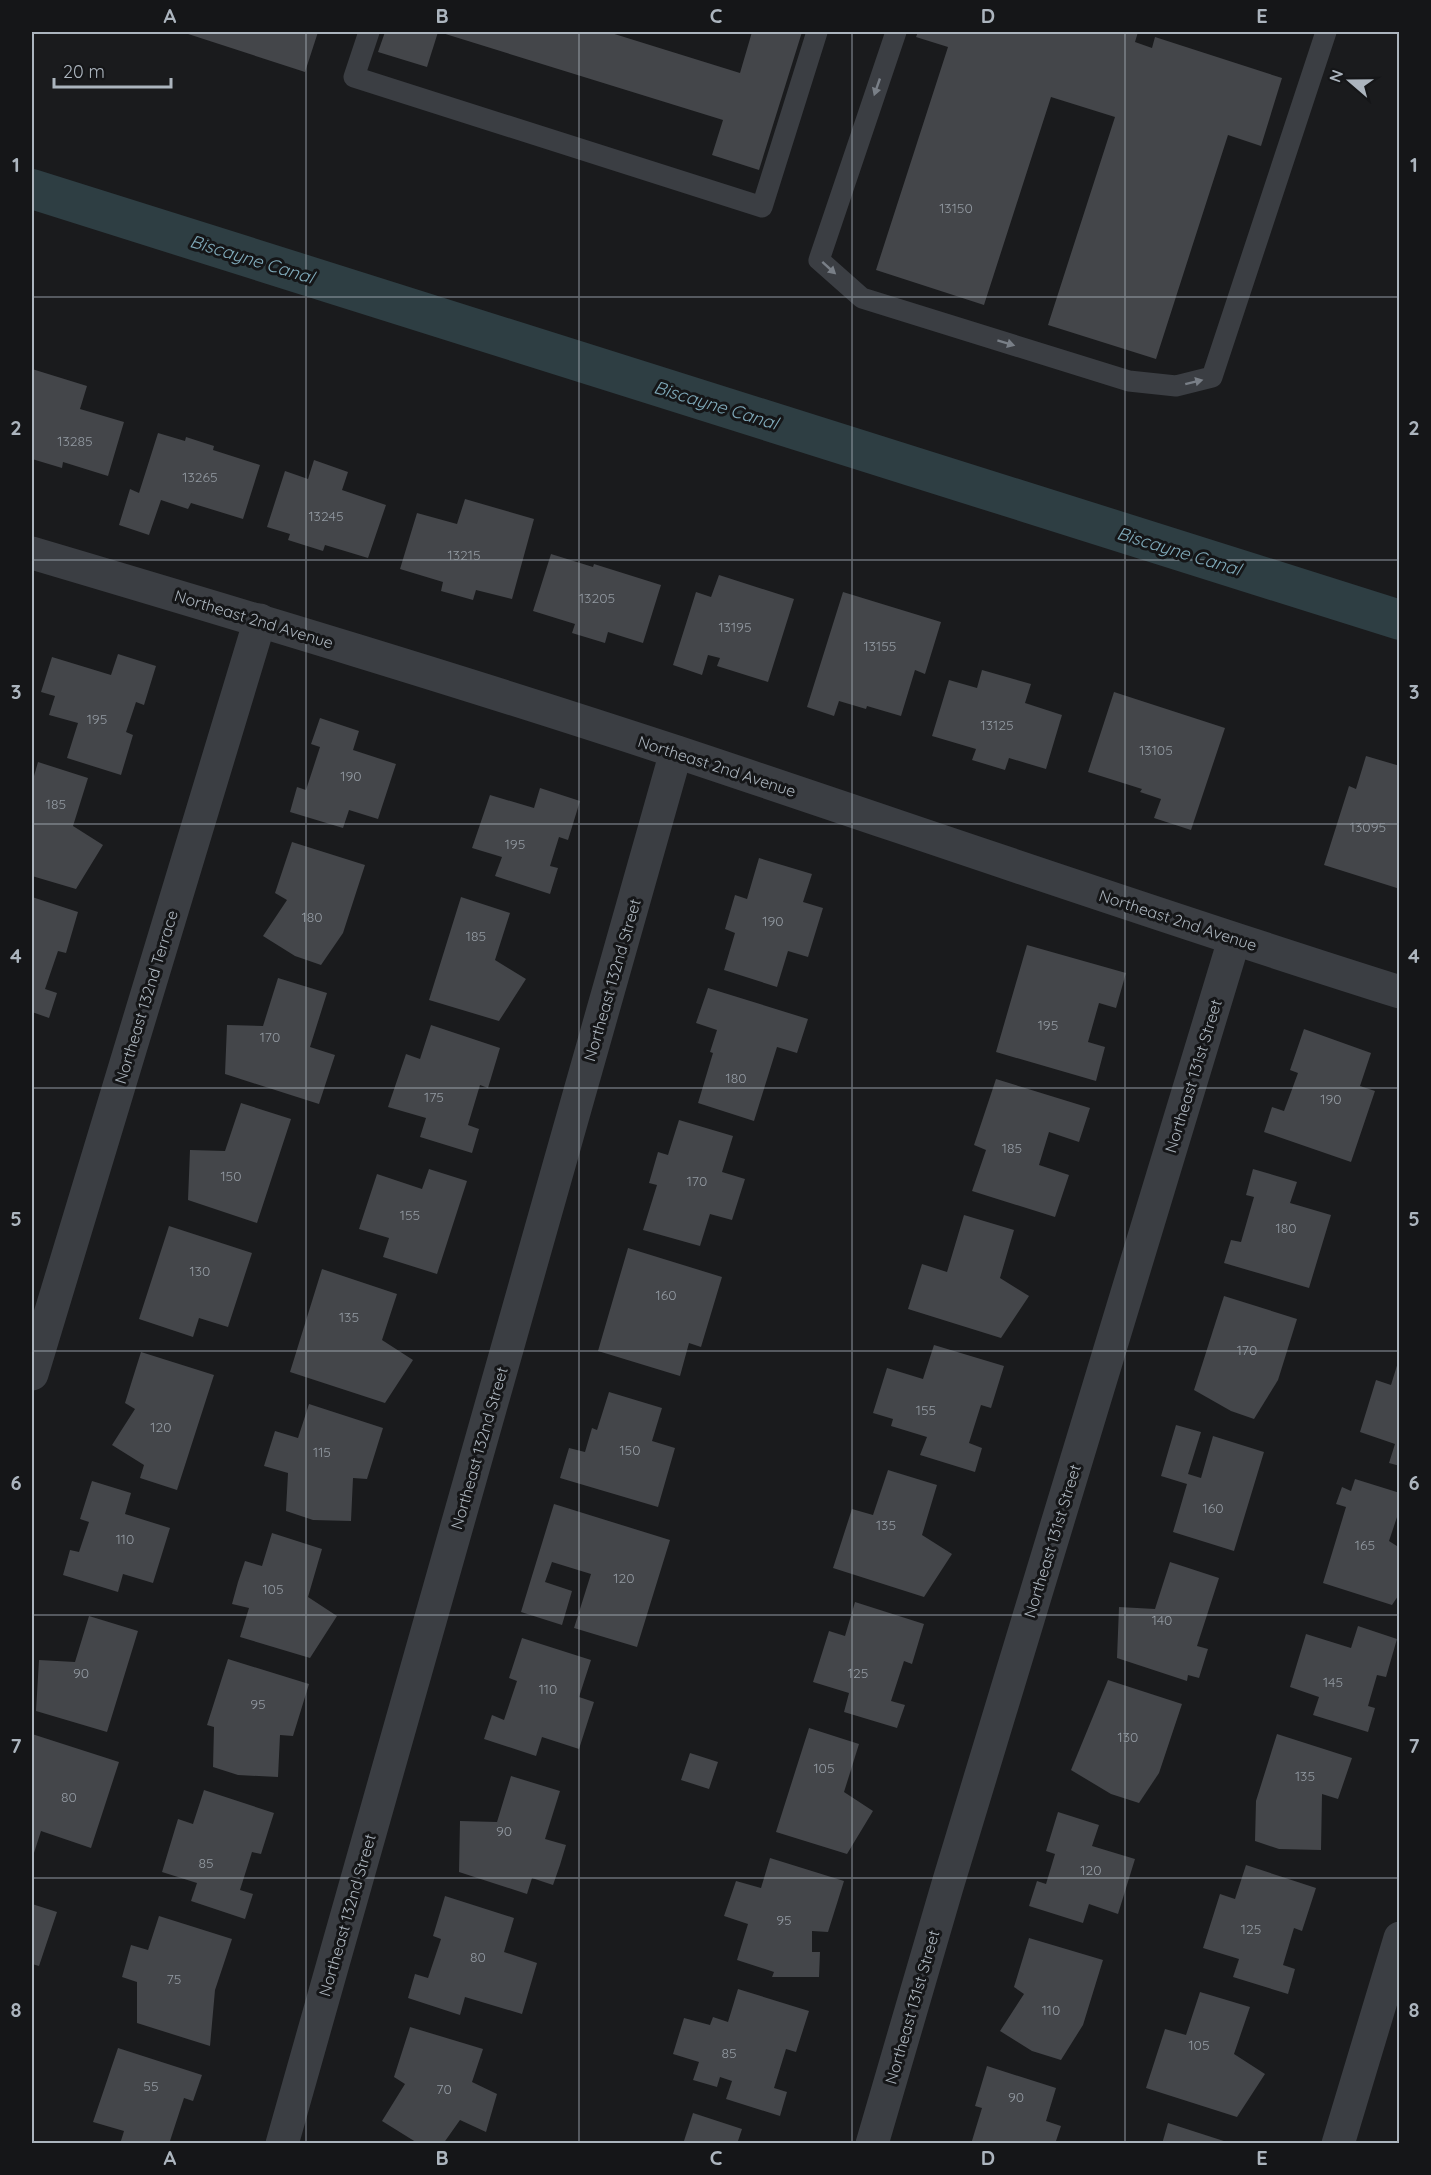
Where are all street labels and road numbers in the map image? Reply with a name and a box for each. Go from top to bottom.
street label: Northeast 2nd Avenue [172,585,336,653]
street label: Northeast 2nd Avenue [635,731,799,801]
street label: Northeast 2nd Avenue [1096,885,1260,955]
street label: Northeast 132nd Street [579,896,645,1064]
street label: Northeast 132nd Terrace [110,908,182,1086]
street label: Northeast 131st Street [1160,997,1226,1155]
street label: Northeast 132nd Street [446,1364,512,1532]
street label: Northeast 131st Street [1019,1462,1085,1620]
street label: Northeast 132nd Street [314,1831,380,1999]
street label: Northeast 131st Street [880,1928,944,2086]

